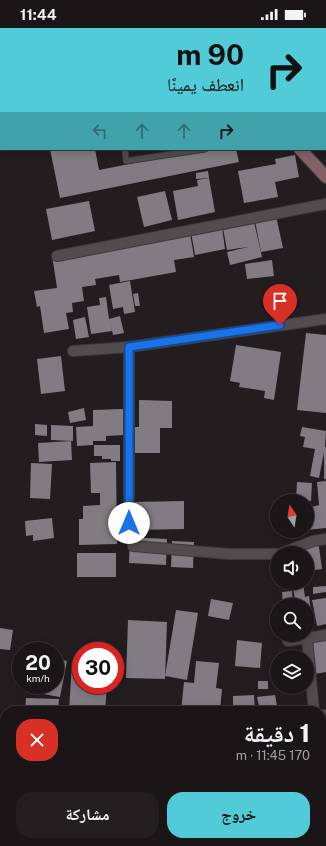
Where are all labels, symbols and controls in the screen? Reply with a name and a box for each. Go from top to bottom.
text: 11:44 [20,6,57,23]
text: 90 m [176,38,244,71]
icon: right [258,44,310,96]
text: انعطف يمينًا [167,74,244,95]
icon: left [89,120,111,142]
icon: ahead [131,120,153,142]
icon: ahead [173,120,195,142]
icon: right [215,120,237,142]
pin [263,284,297,325]
icon: arrive [269,290,291,312]
north arrow [270,494,314,538]
map controls [270,494,314,694]
position arrow [108,502,150,544]
button: sound [270,546,314,590]
button: search [270,598,314,642]
speed limit sign: 30 [72,642,124,694]
button: layers [270,650,314,694]
text: 20 [25,651,51,675]
text: km/h [26,672,50,684]
button: close [16,719,58,761]
text: 1 دقيقة [244,719,310,747]
text: 170 m · 11:45 [236,748,310,763]
button: مشاركة [16,792,159,838]
button: خروج [167,792,310,838]

